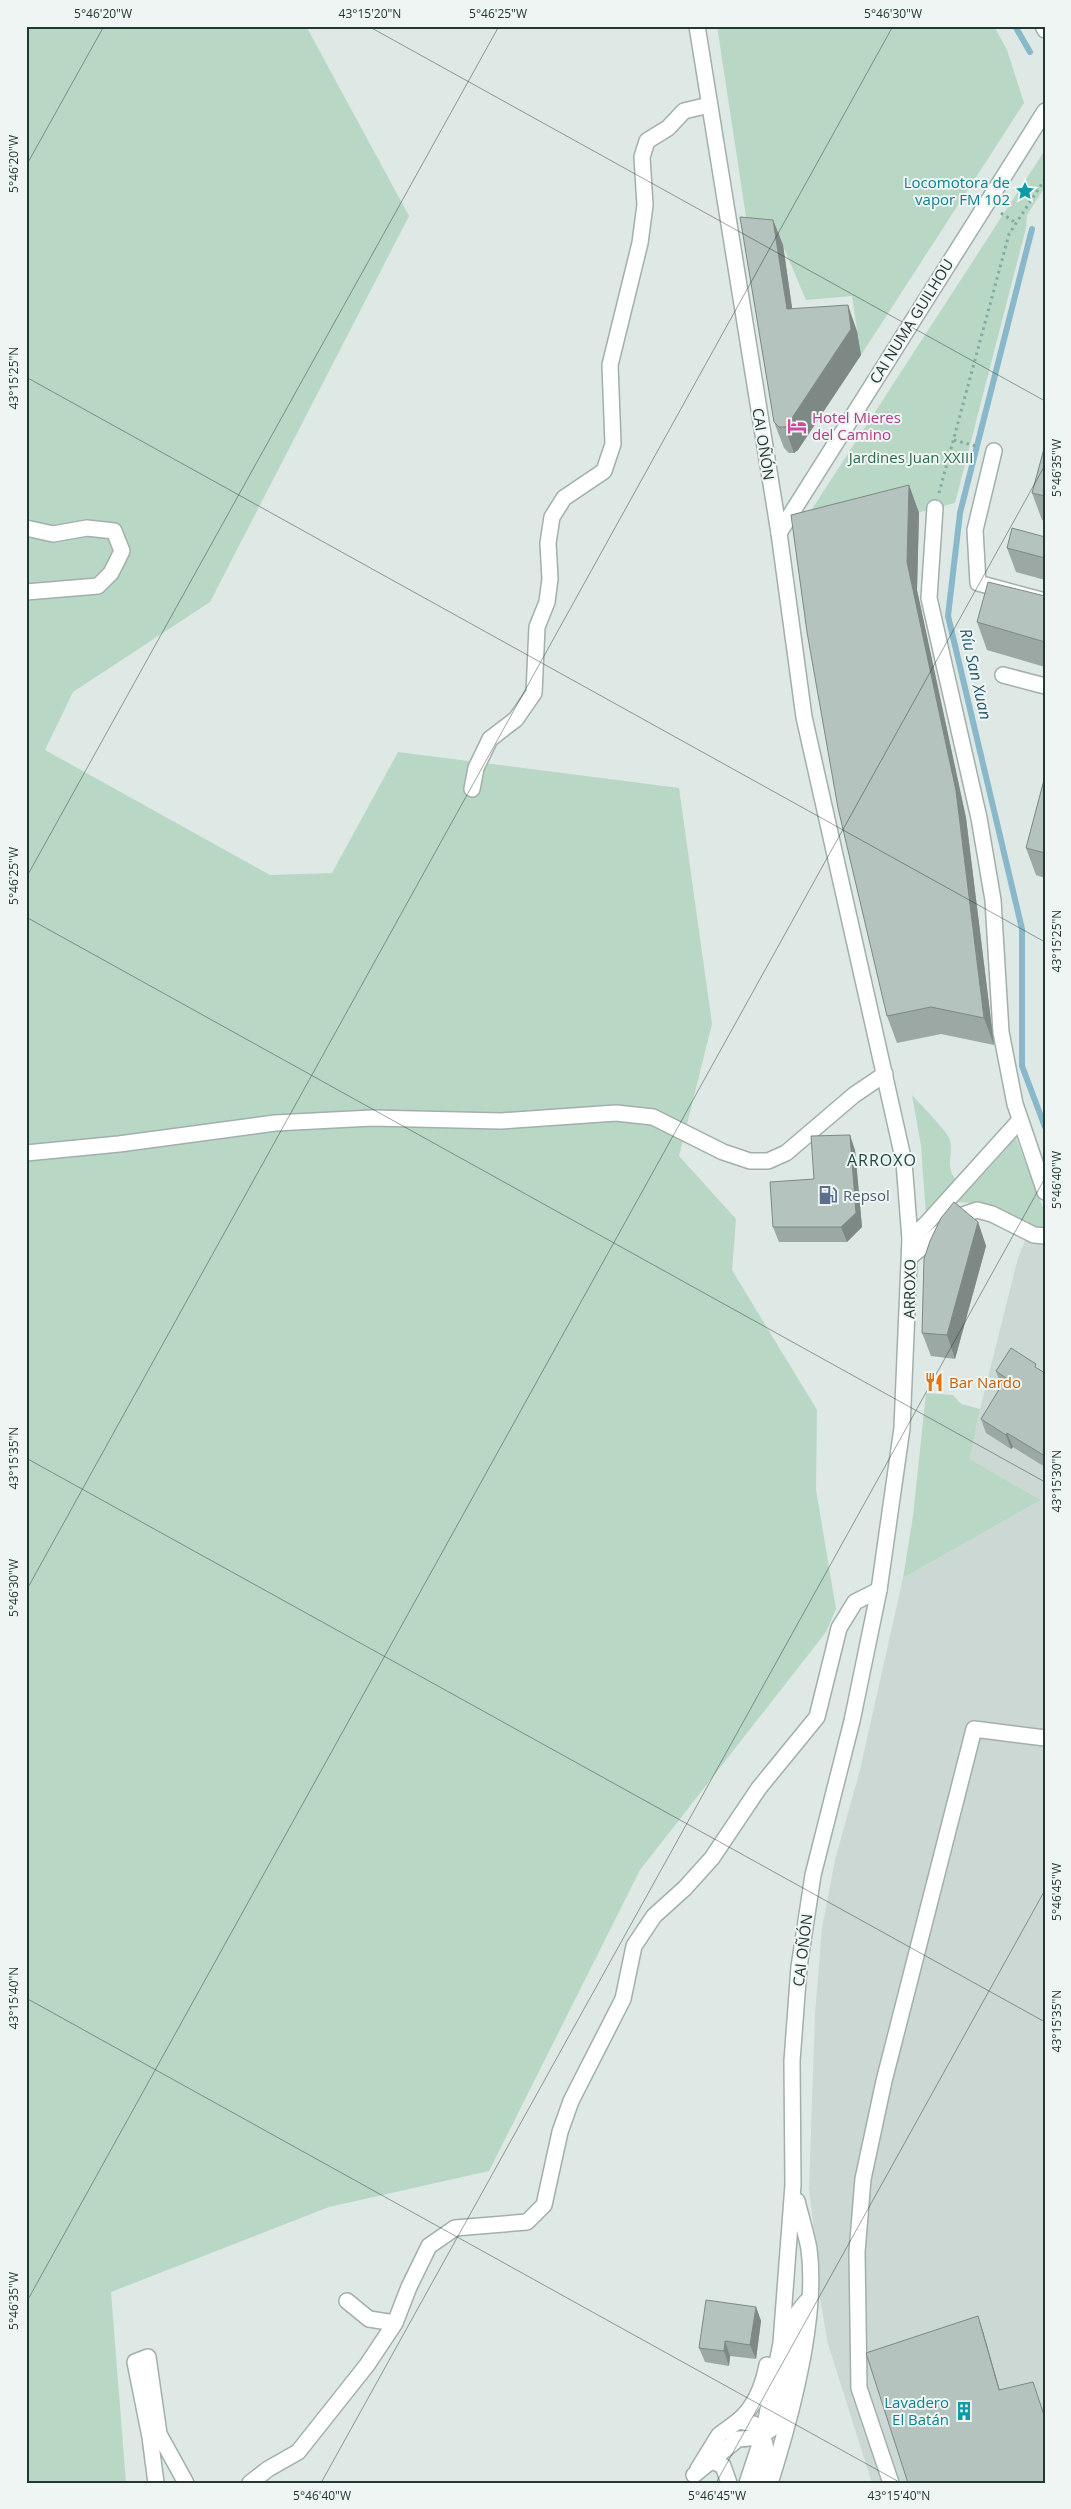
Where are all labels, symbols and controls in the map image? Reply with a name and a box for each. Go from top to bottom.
text: 5°46'20"W [74,5,132,22]
text: 43°15'20"N [339,5,401,22]
text: 5°46'25"W [469,5,527,22]
text: 5°46'30"W [864,5,922,22]
text: 5°46'20"W [5,135,22,193]
place label: Locomotora de vapor FM 102 [904,172,1010,209]
place icon: Locomotora de vapor FM 102 [1014,180,1036,202]
street label: CAI NUMA GUILHOU [864,255,958,387]
text: 43°15'25"N [5,347,22,409]
street label: CAI OÑÓN [748,406,780,482]
place label: Hotel Mieres del Camino [812,407,901,444]
hotel icon: Hotel Mieres del Camino [786,415,808,437]
text: 5°46'35"W [1048,439,1065,497]
park label: Jardines Juan XXIII [847,447,973,467]
water label: Ríu San Xuan [955,626,997,722]
text: 5°46'25"W [5,847,22,905]
text: 43°15'25"N [1048,910,1065,972]
district label: ARROXO [847,1149,917,1171]
text: 5°46'40"W [1048,1151,1065,1209]
fuel station icon: Repsol [817,1184,839,1206]
place label: Repsol [843,1185,890,1205]
street label: ARROXO [898,1259,920,1319]
restaurant icon: Bar Nardo [923,1371,945,1393]
place label: Bar Nardo [949,1372,1021,1392]
text: 43°15'35"N [5,1427,22,1489]
text: 43°15'30"N [1048,1450,1065,1512]
text: 5°46'30"W [5,1559,22,1617]
text: 5°46'45"W [1048,1863,1065,1921]
street label: CAI OÑÓN [788,1913,816,1987]
text: 43°15'40"N [5,1967,22,2029]
text: 43°15'35"N [1048,1990,1065,2052]
text: 5°46'35"W [5,2272,22,2330]
place label: Lavadero El Batán [884,2392,949,2429]
building icon: Lavadero El Batán [953,2400,975,2422]
text: 5°46'40"W [293,2487,351,2504]
text: 5°46'45"W [688,2487,746,2504]
text: 43°15'40"N [868,2487,930,2504]

